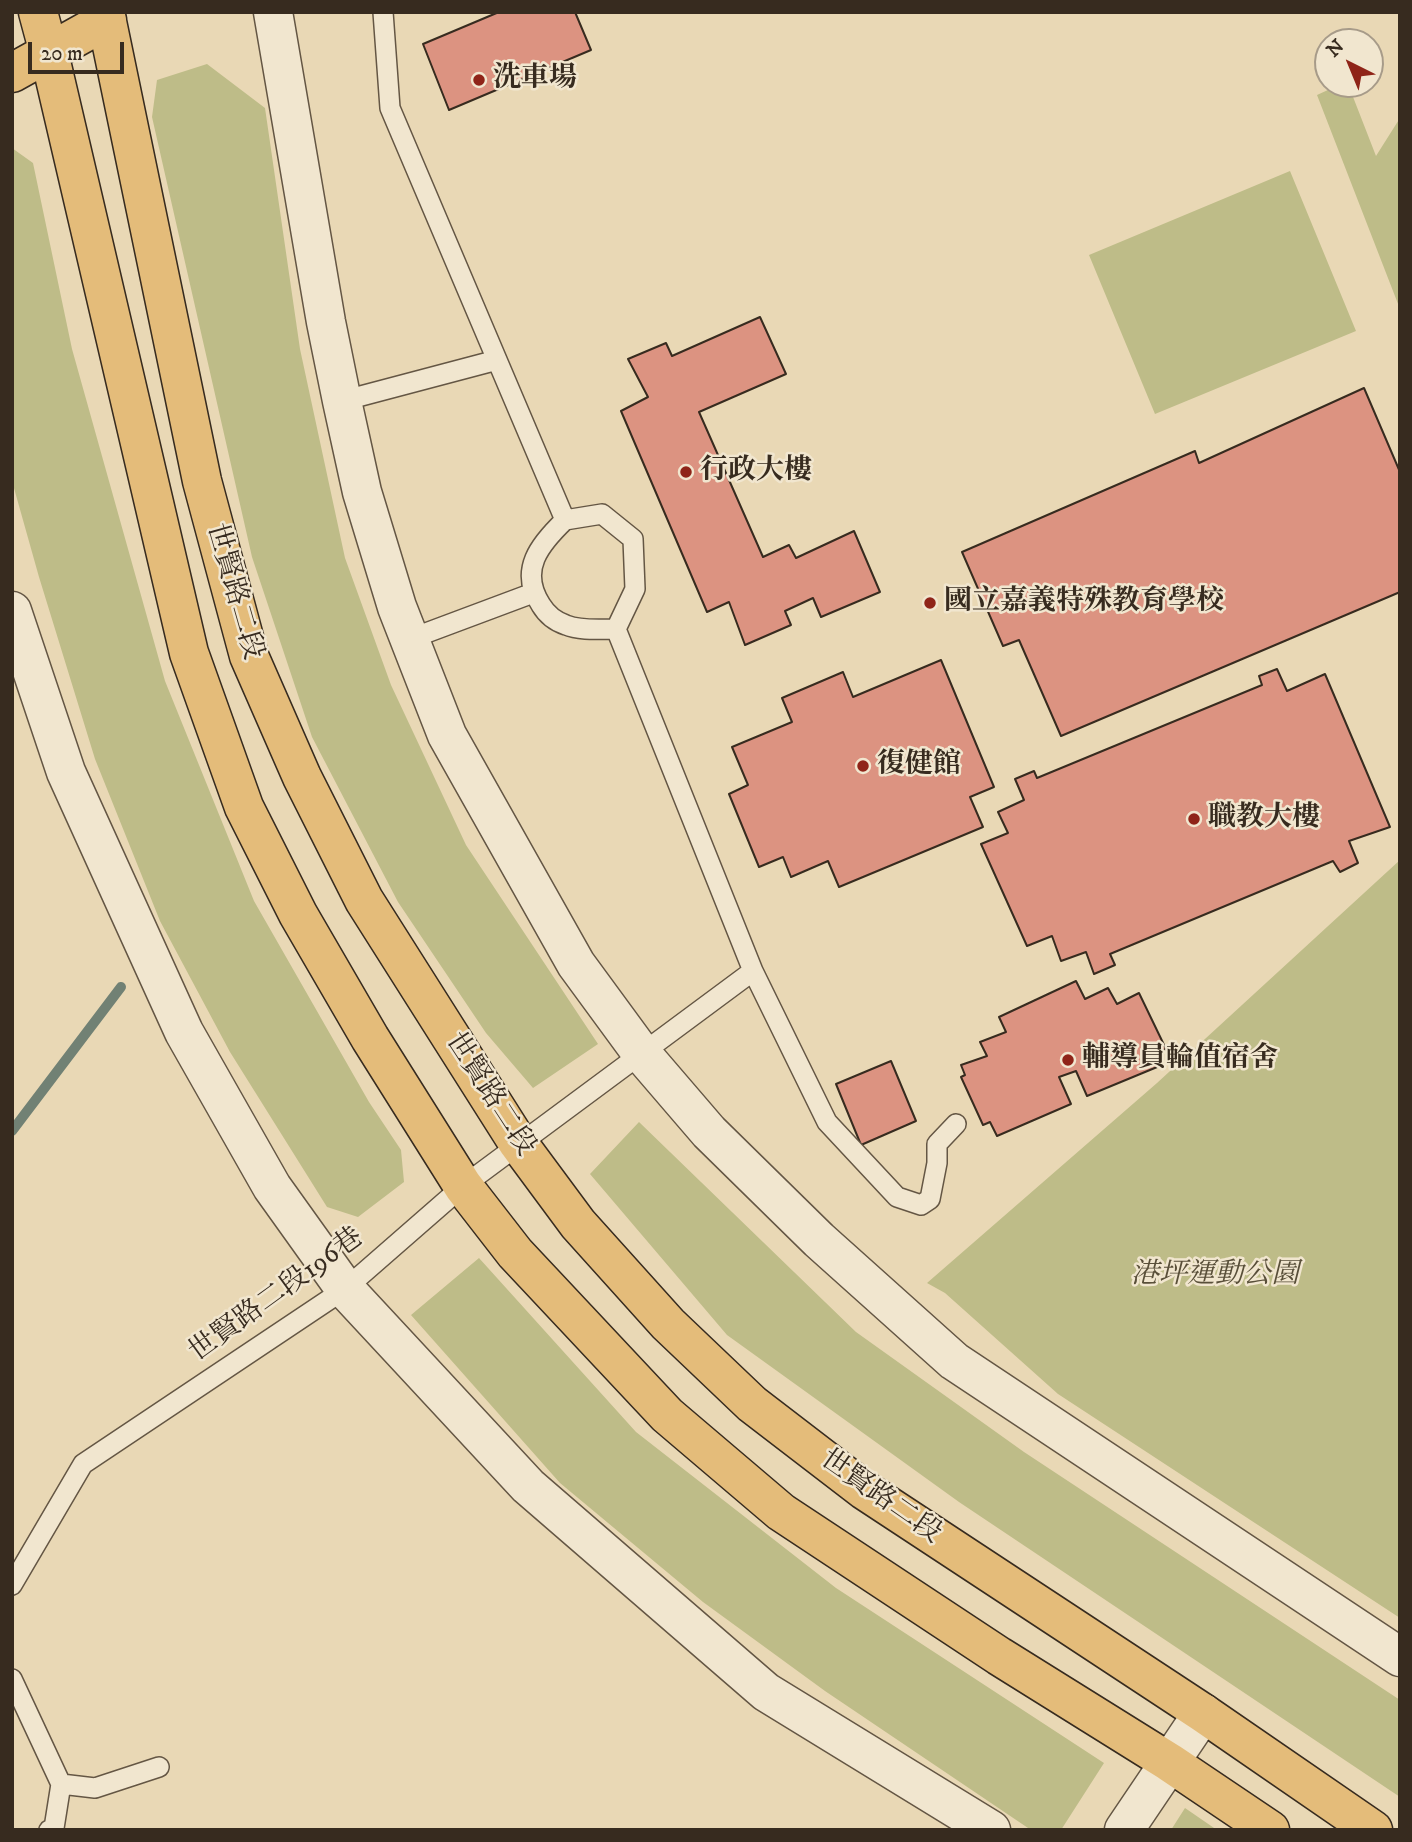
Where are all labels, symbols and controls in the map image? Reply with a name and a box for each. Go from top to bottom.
scale bar [32,28,128,72]
north arrow [1314,28,1384,98]
text: N [1322,35,1349,62]
text: 20 m [41,41,83,67]
place label: 洗車場 [493,63,577,97]
marker: 洗車場 [471,72,487,88]
place label: 行政大樓 [700,455,812,489]
marker: 行政大樓 [678,464,694,480]
street label: 世賢路二段 [198,520,268,664]
place label: 國立嘉義特殊教育學校 [944,586,1224,620]
marker: 國立嘉義特殊教育學校 [922,595,938,611]
place label: 復健館 [877,749,961,783]
marker: 復健館 [855,758,871,774]
place label: 職教大樓 [1208,802,1320,836]
marker: 職教大樓 [1186,811,1202,827]
street label: 世賢路二段 [437,1027,541,1163]
place label: 輔導員輪值宿舍 [1082,1043,1278,1077]
marker: 輔導員輪值宿舍 [1060,1052,1076,1068]
street label: 世賢路二段196巷 [183,1222,371,1370]
park label: 港坪運動公園 [1131,1259,1299,1293]
street label: 世賢路二段 [813,1444,947,1552]

